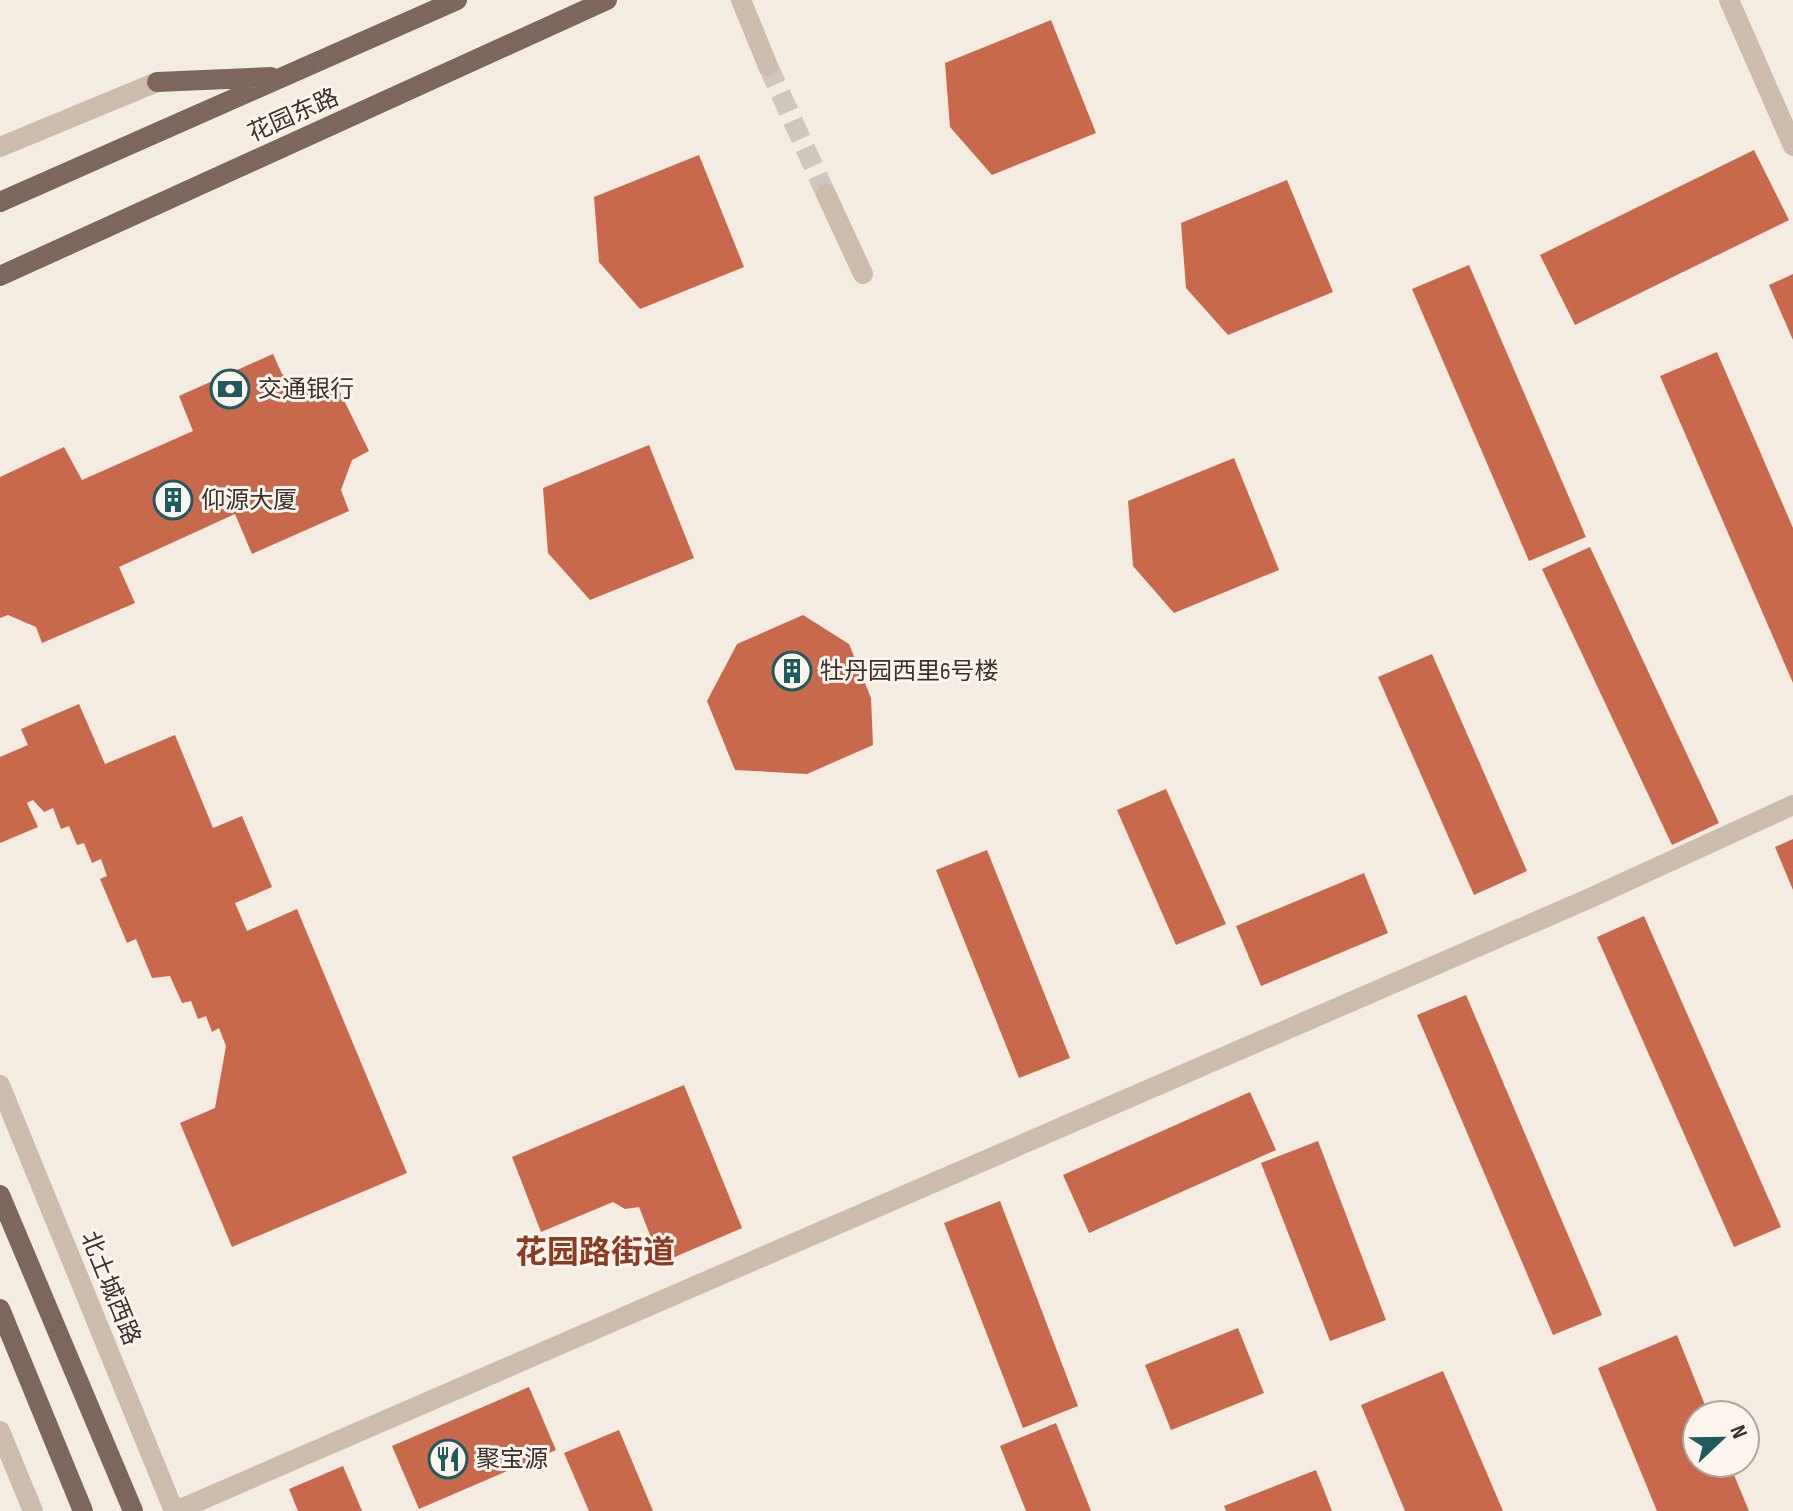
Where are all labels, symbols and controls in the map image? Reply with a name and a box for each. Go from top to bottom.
street label: 花园东路 [243,83,343,148]
bank icon: 交通银行 [209,368,251,410]
place label: 交通银行 [258,375,354,404]
building icon: 仰源大厦 [152,479,194,521]
place label: 仰源大厦 [201,486,297,515]
building icon: 牡丹园西里6号楼 [771,650,813,692]
place label: 牡丹园西里6号楼 [820,657,999,686]
street label: 北土城西路 [75,1227,146,1349]
district label: 花园路街道 [515,1234,675,1273]
north arrow [1681,1399,1761,1479]
text: N [1723,1422,1753,1443]
restaurant icon: 聚宝源 [427,1438,469,1480]
place label: 聚宝源 [476,1445,548,1474]

